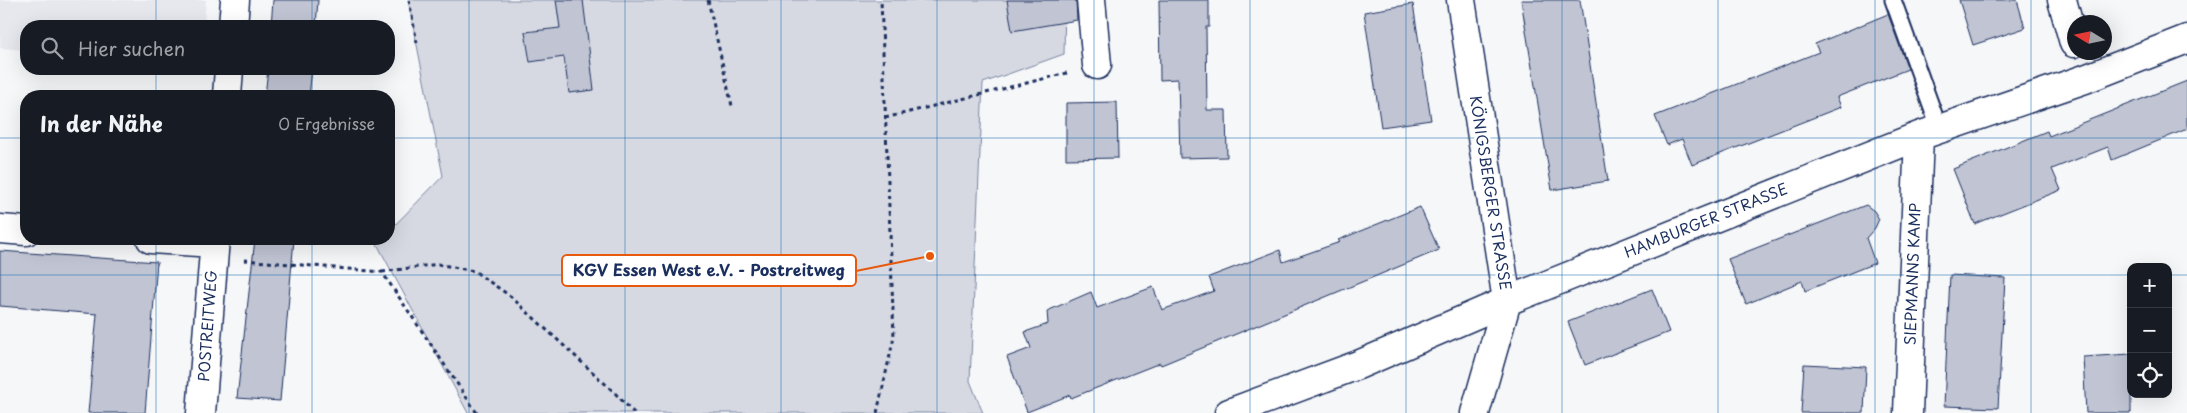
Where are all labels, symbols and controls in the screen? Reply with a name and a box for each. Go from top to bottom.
north arrow [2067,15,2112,60]
search box [20,20,395,75]
icon: search [38,34,66,62]
text: Hier suchen [78,34,185,62]
street label: KÖNIGSBERGER STRASSE [1465,94,1518,292]
text: In der Nähe [40,107,162,139]
text: 0 Ergebnisse [278,111,375,135]
street label: HAMBURGER STRASSE [1620,176,1791,263]
street label: SIEPMANNS KAMP [1898,202,1925,345]
callout: KGV Essen West e.V. - Postreitweg [562,255,856,286]
text: KGV Essen West e.V. - Postreitweg [573,257,845,281]
map controls [2127,263,2172,398]
button: + [2127,263,2172,308]
street label: POSTREITWEG [191,270,222,382]
button: − [2127,308,2172,353]
button: locate [2127,353,2172,398]

